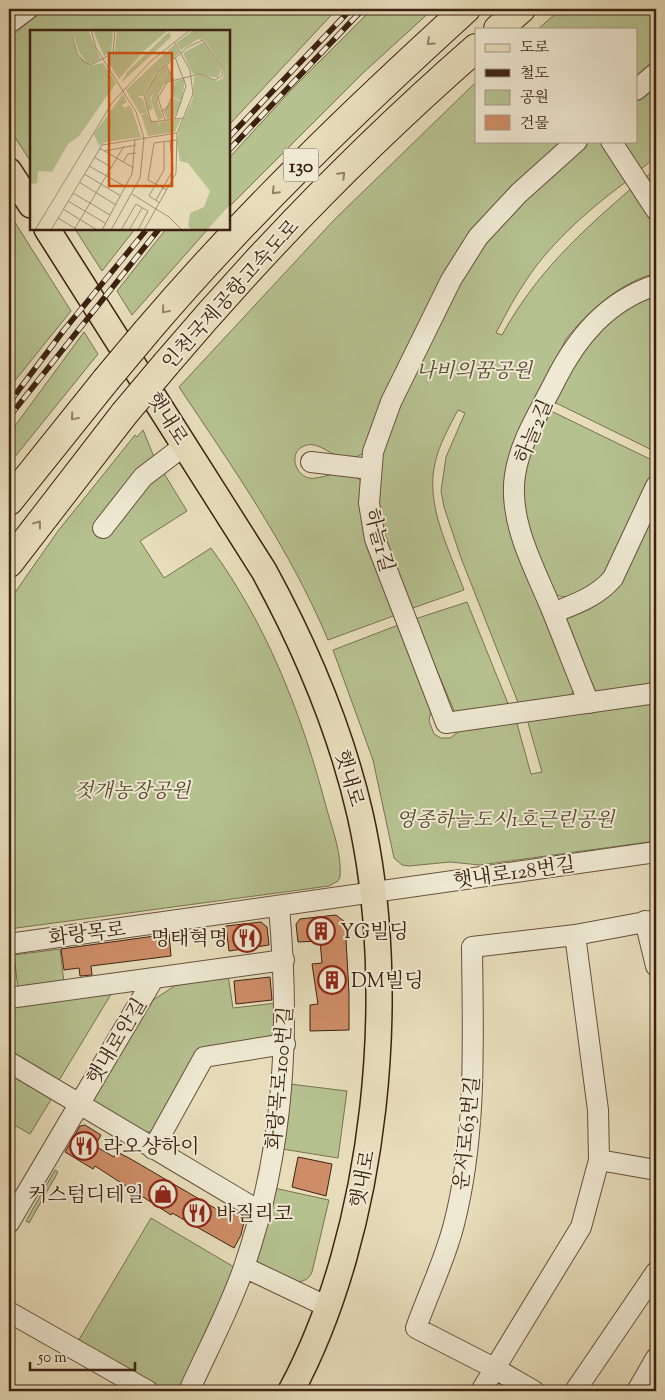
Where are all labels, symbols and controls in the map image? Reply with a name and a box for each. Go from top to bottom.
legend [475,28,638,142]
inset map [30,30,230,230]
one-way arrow [426,36,435,45]
text: 도로 [520,38,549,59]
text: 철도 [520,64,549,85]
text: 공원 [520,88,549,109]
text: 건물 [520,114,549,135]
road number: 130 [284,148,318,182]
one-way arrow [336,172,345,181]
one-way arrow [272,185,281,194]
street label: 인천국제공항고속도로 [156,214,307,377]
one-way arrow [162,305,171,314]
park label: 나비의꿈공원 [416,358,534,387]
street label: 햇내로 [138,387,194,452]
street label: 하늘2길 [509,395,562,469]
one-way arrow [71,412,80,421]
street label: 하늘1길 [355,506,400,576]
one-way arrow [32,521,40,530]
street label: 햇내로 [326,747,370,811]
park label: 젓개농장공원 [74,778,192,807]
park label: 영종하늘도시1호근린공원 [396,807,616,836]
street label: 햇내로128번길 [452,852,577,897]
street label: 화랑목로 [47,916,127,955]
building icon: YG빌딩 [306,916,336,946]
place label: YG빌딩 [340,919,409,948]
restaurant icon: 명태혁명 [232,923,262,953]
place label: 명태혁명 [151,926,228,955]
building icon: DM빌딩 [317,965,347,995]
place label: DM빌딩 [351,968,424,997]
street label: 햇내로안길 [81,993,155,1091]
street label: 화랑목로100번길 [261,1005,302,1151]
street label: 운서로63번길 [448,1075,489,1192]
restaurant icon: 라오샹하이 [69,1131,99,1161]
place label: 라오샹하이 [103,1134,200,1163]
street label: 햇내로 [345,1148,384,1211]
shop icon: 커스텀디테일 [148,1179,178,1209]
place label: 커스텀디테일 [28,1182,144,1211]
restaurant icon: 바질리코 [182,1198,212,1228]
place label: 바질리코 [216,1201,293,1230]
scale bar [30,1340,135,1372]
text: 50 m [37,1348,67,1369]

